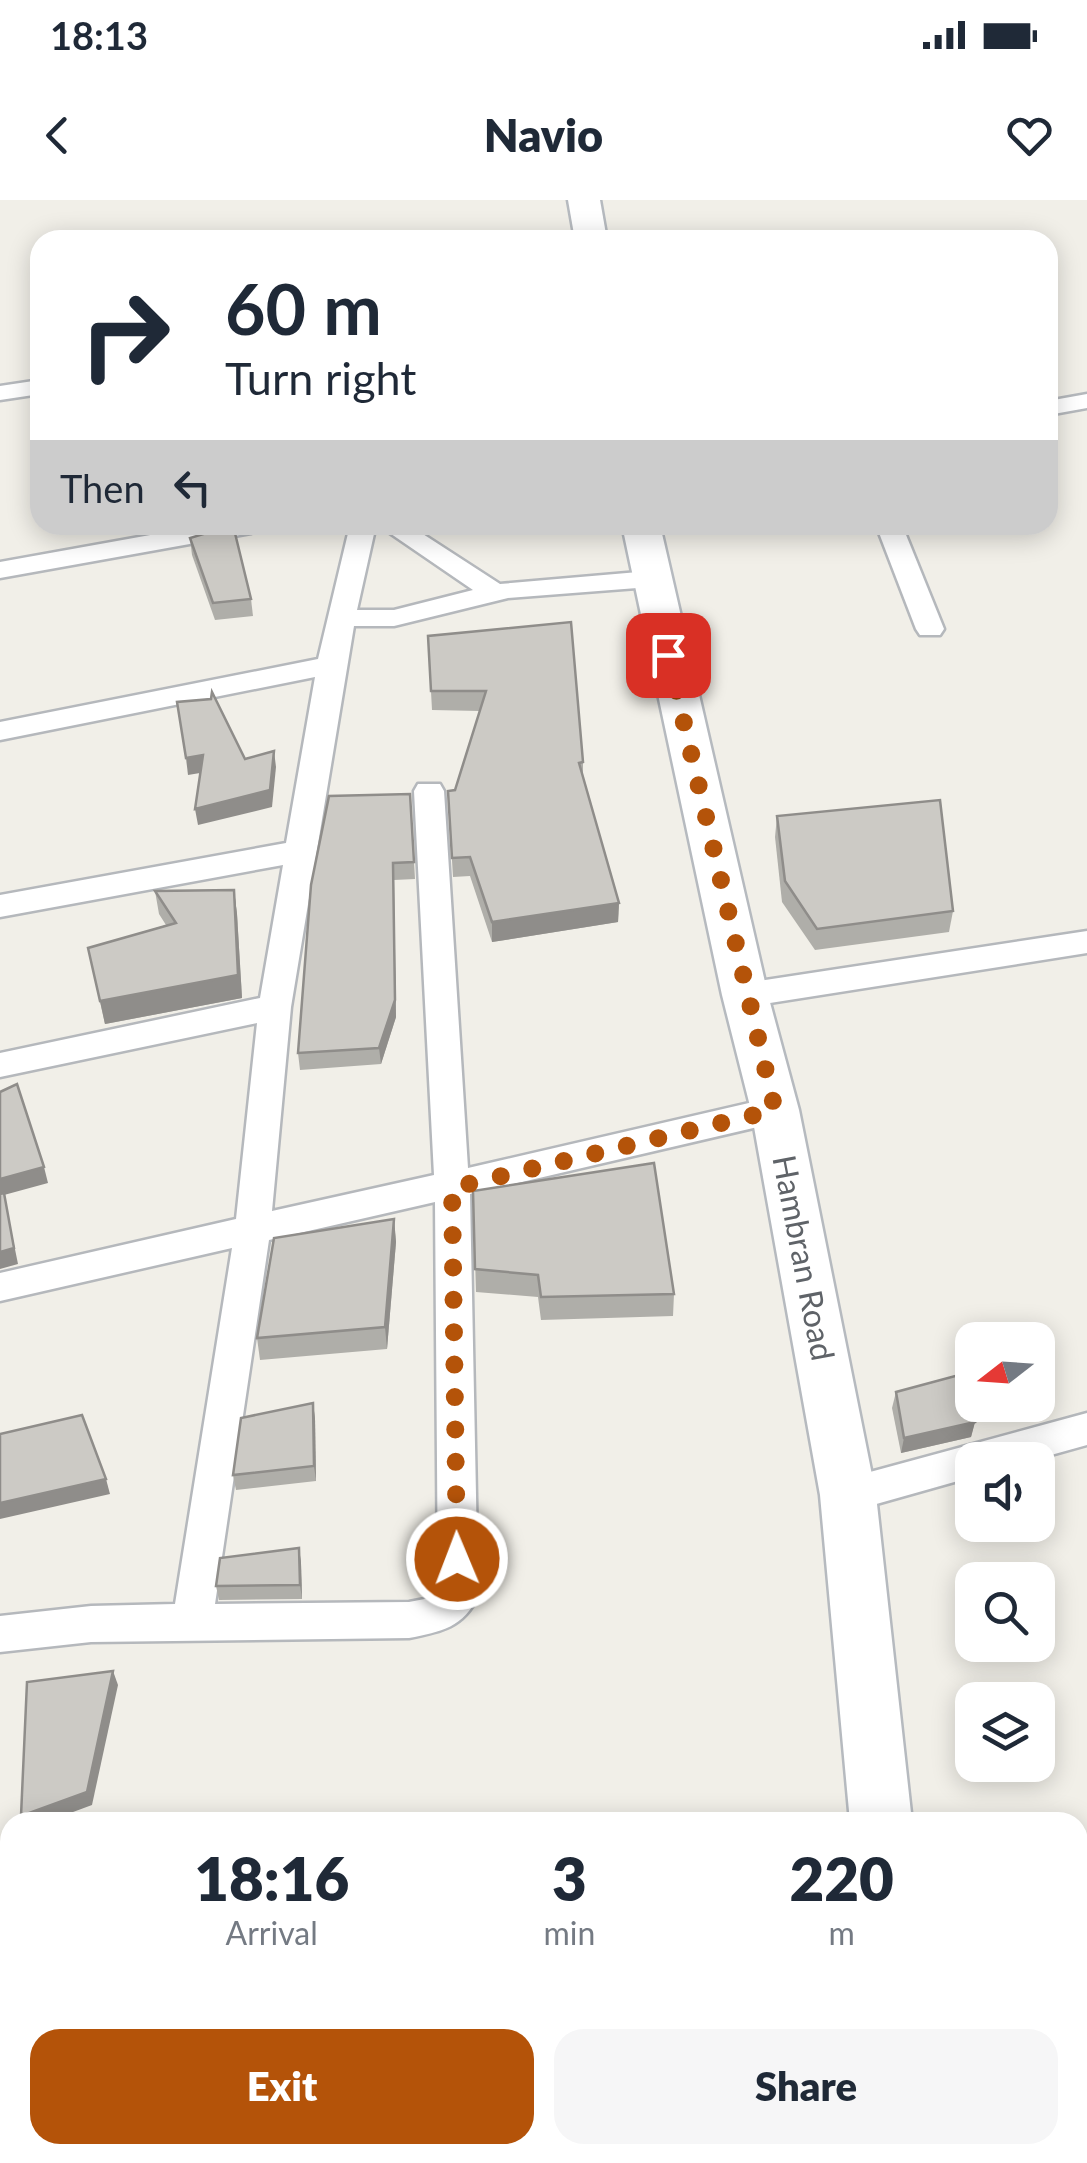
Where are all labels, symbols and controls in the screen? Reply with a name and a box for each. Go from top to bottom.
text: 18:13 [50,12,148,58]
icon: back [30,108,85,163]
text: Navio [484,108,603,162]
icon: heart [1002,108,1057,163]
text: 60 m [225,266,382,350]
icon: right [60,270,190,400]
text: Turn right [225,351,416,405]
icon: left [165,460,220,515]
text: Then [60,465,145,511]
pin [626,613,711,698]
icon: arrive [641,628,696,683]
street label: Hambran Road [765,1152,843,1364]
north arrow [955,1322,1055,1422]
map controls [955,1322,1055,1782]
button: sound [955,1442,1055,1542]
position arrow [405,1507,509,1611]
button: search [955,1562,1055,1662]
button: layers [955,1682,1055,1782]
text: 18:16 [194,1842,349,1914]
text: 3 [552,1842,587,1914]
text: 220 [789,1842,894,1914]
text: Arrival [226,1913,318,1952]
text: min [543,1913,595,1952]
text: m [828,1913,855,1952]
button: Exit [30,2029,534,2144]
button: Share [554,2029,1058,2144]

